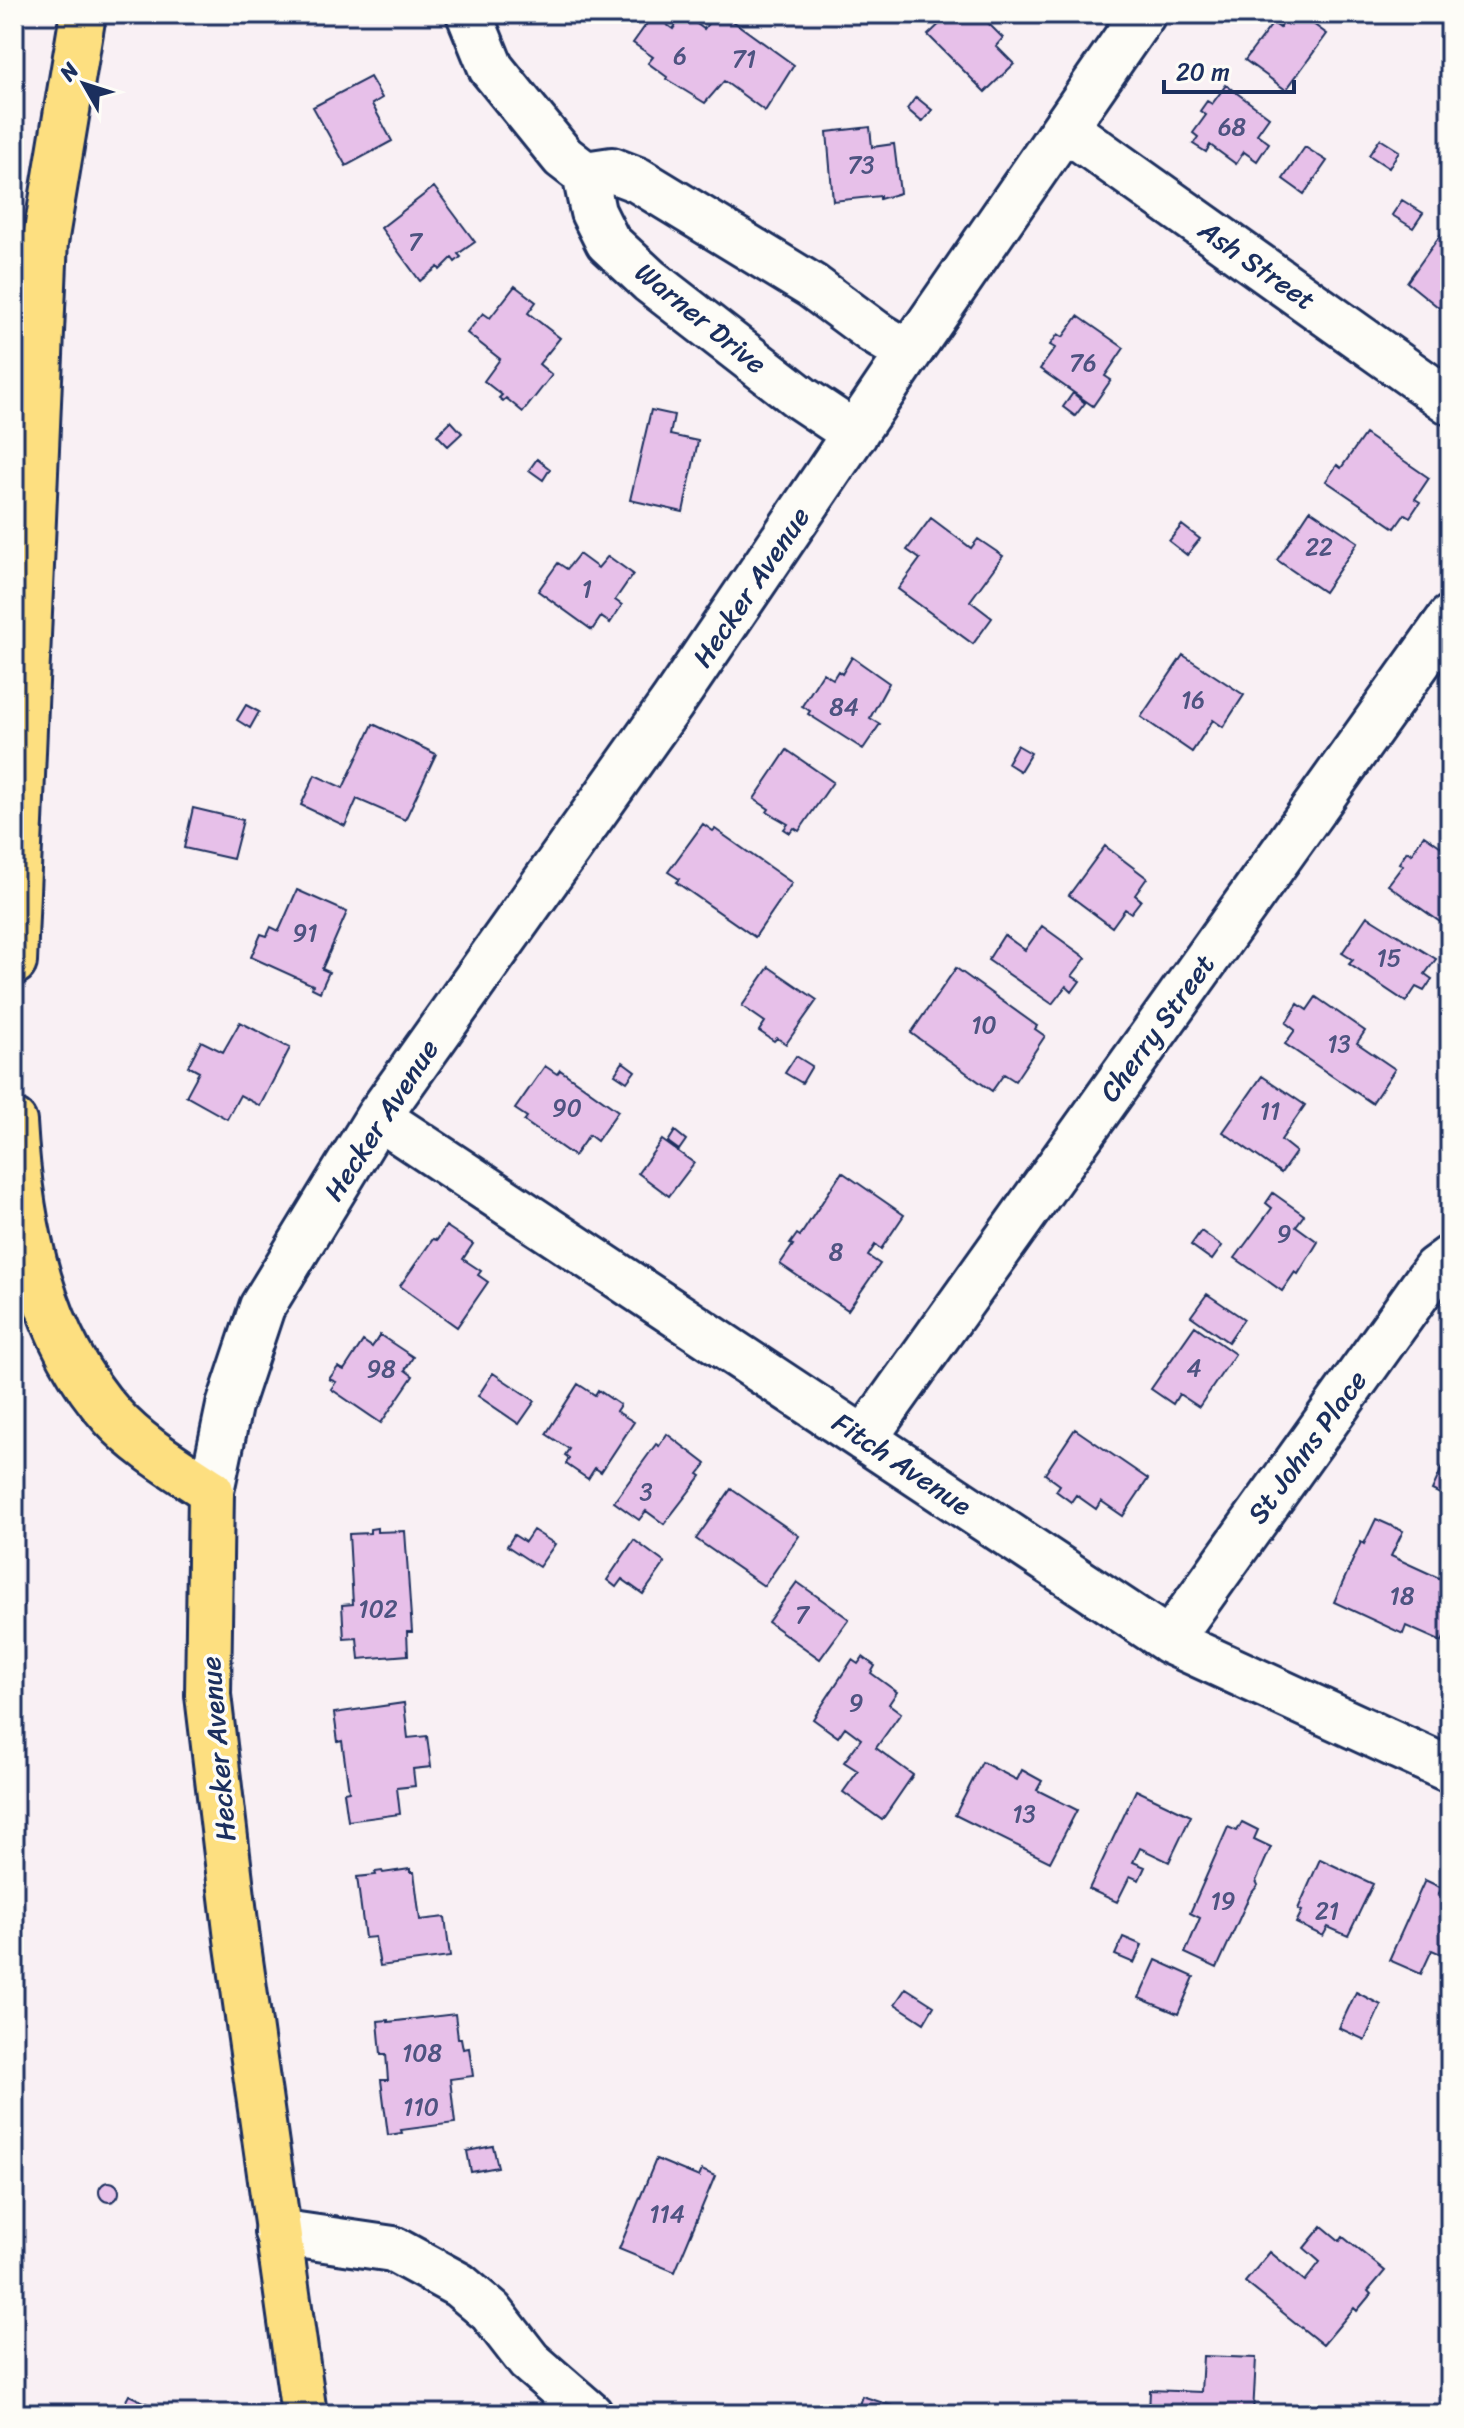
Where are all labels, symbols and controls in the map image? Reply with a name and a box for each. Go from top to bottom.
house number: 6 [673,35,687,77]
house number: 71 [732,38,756,80]
north arrow [44,44,124,124]
scale bar [1164,44,1294,94]
text: 20 m [1176,51,1230,93]
text: N [48,53,89,91]
house number: 68 [1218,106,1246,148]
house number: 73 [848,144,874,186]
street label: Ash Street [1187,206,1326,324]
house number: 7 [408,221,423,263]
street label: Warner Drive [624,249,778,387]
house number: 76 [1069,342,1097,384]
street label: Hecker Avenue [679,496,823,678]
house number: 22 [1305,526,1333,568]
house number: 1 [582,568,592,610]
house number: 16 [1181,679,1205,721]
house number: 84 [829,686,859,728]
house number: 91 [292,912,318,954]
house number: 15 [1377,937,1401,979]
street label: Cherry Street [1086,943,1228,1113]
house number: 10 [971,1004,997,1046]
house number: 13 [1327,1023,1351,1065]
street label: Hecker Avenue [310,1029,452,1211]
house number: 90 [552,1087,582,1129]
house number: 11 [1260,1090,1280,1132]
house number: 9 [1277,1213,1291,1255]
house number: 8 [829,1231,843,1273]
house number: 4 [1187,1347,1202,1389]
house number: 98 [366,1348,396,1390]
street label: St Johns Place [1234,1359,1380,1535]
street label: Fitch Avenue [822,1399,982,1529]
house number: 3 [639,1471,653,1513]
house number: 18 [1390,1575,1414,1617]
house number: 102 [358,1588,398,1630]
house number: 7 [795,1594,810,1636]
street label: Hecker Avenue [186,1654,250,1844]
house number: 9 [849,1682,863,1724]
house number: 13 [1012,1793,1036,1835]
house number: 19 [1210,1880,1236,1922]
house number: 21 [1315,1890,1339,1932]
house number: 108 [402,2032,442,2074]
house number: 110 [403,2086,439,2128]
house number: 114 [649,2193,685,2235]

